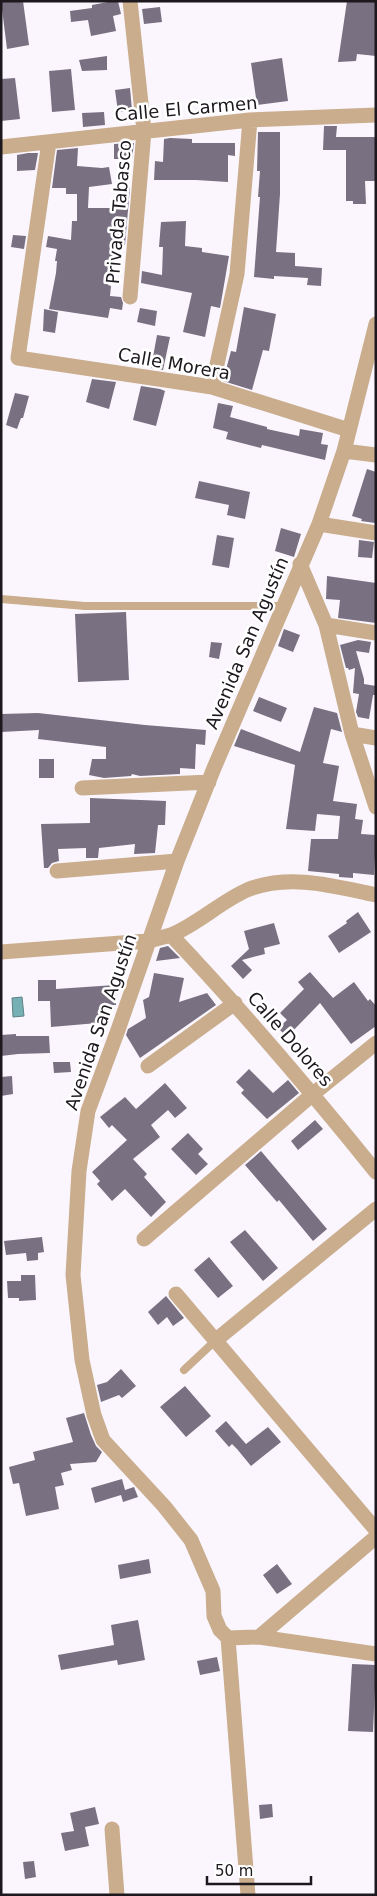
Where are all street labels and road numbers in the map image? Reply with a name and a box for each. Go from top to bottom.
street label: Calle El Carmen [114,92,258,125]
street label: Privada Tabasco [102,139,135,285]
street label: Calle Morera [116,343,232,384]
street label: Avenida San Agustín [201,553,292,732]
street label: Avenida San Agustín [60,931,141,1113]
street label: Calle Dolores [243,987,337,1090]

